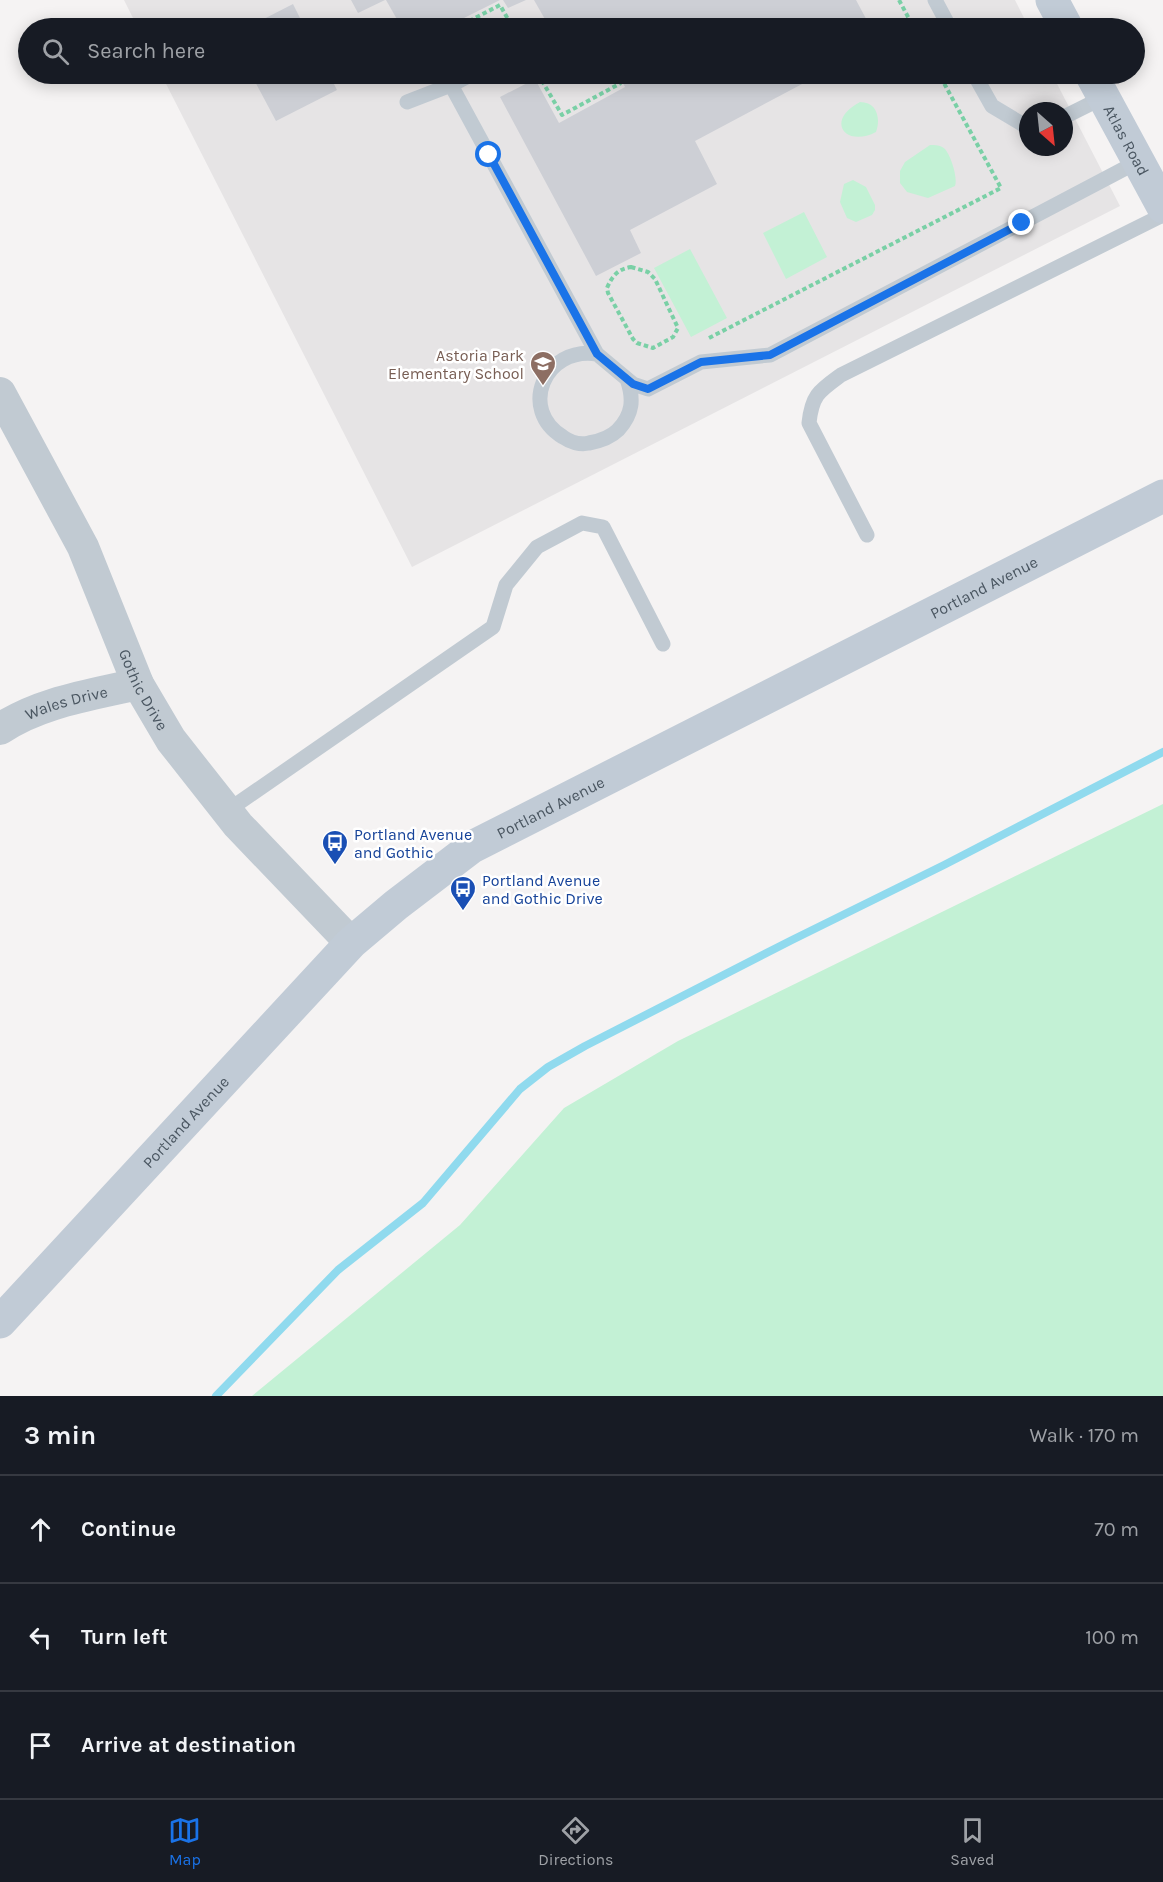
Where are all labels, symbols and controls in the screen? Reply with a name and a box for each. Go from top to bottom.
search box [18,18,1145,84]
icon: search [39,35,72,68]
text: Search here [87,38,205,64]
street label: Atlas Road [1100,101,1154,179]
north arrow [1019,102,1073,156]
route start [475,141,501,167]
route end [1008,209,1034,235]
place label: Astoria Park Elementary School [388,346,524,383]
school or university icon: Astoria Park Elementary School [528,349,558,387]
street label: Portland Avenue [927,552,1041,622]
street label: Gothic Drive [115,646,173,734]
street label: Wales Drive [22,682,109,723]
street label: Portland Avenue [493,772,607,842]
place label: Portland Avenue and Gothic [354,825,472,862]
bus stop icon: Portland Avenue and Gothic [320,828,350,866]
place label: Portland Avenue and Gothic Drive [482,871,603,908]
bus stop icon: Portland Avenue and Gothic Drive [448,874,478,912]
street label: Portland Avenue [138,1072,233,1172]
text: 3 min [24,1420,96,1451]
text: Walk · 170 m [1029,1424,1139,1447]
icon: ahead [24,1513,57,1546]
text: Continue [81,1516,176,1542]
text: 70 m [1094,1518,1139,1541]
icon: left [24,1621,57,1654]
text: Turn left [81,1624,168,1650]
text: 100 m [1085,1626,1139,1649]
icon: arrive [24,1729,57,1762]
text: Arrive at destination [81,1732,296,1758]
tab: Map [168,1814,201,1869]
tab: Directions [538,1814,613,1869]
tab: Saved [950,1814,995,1869]

